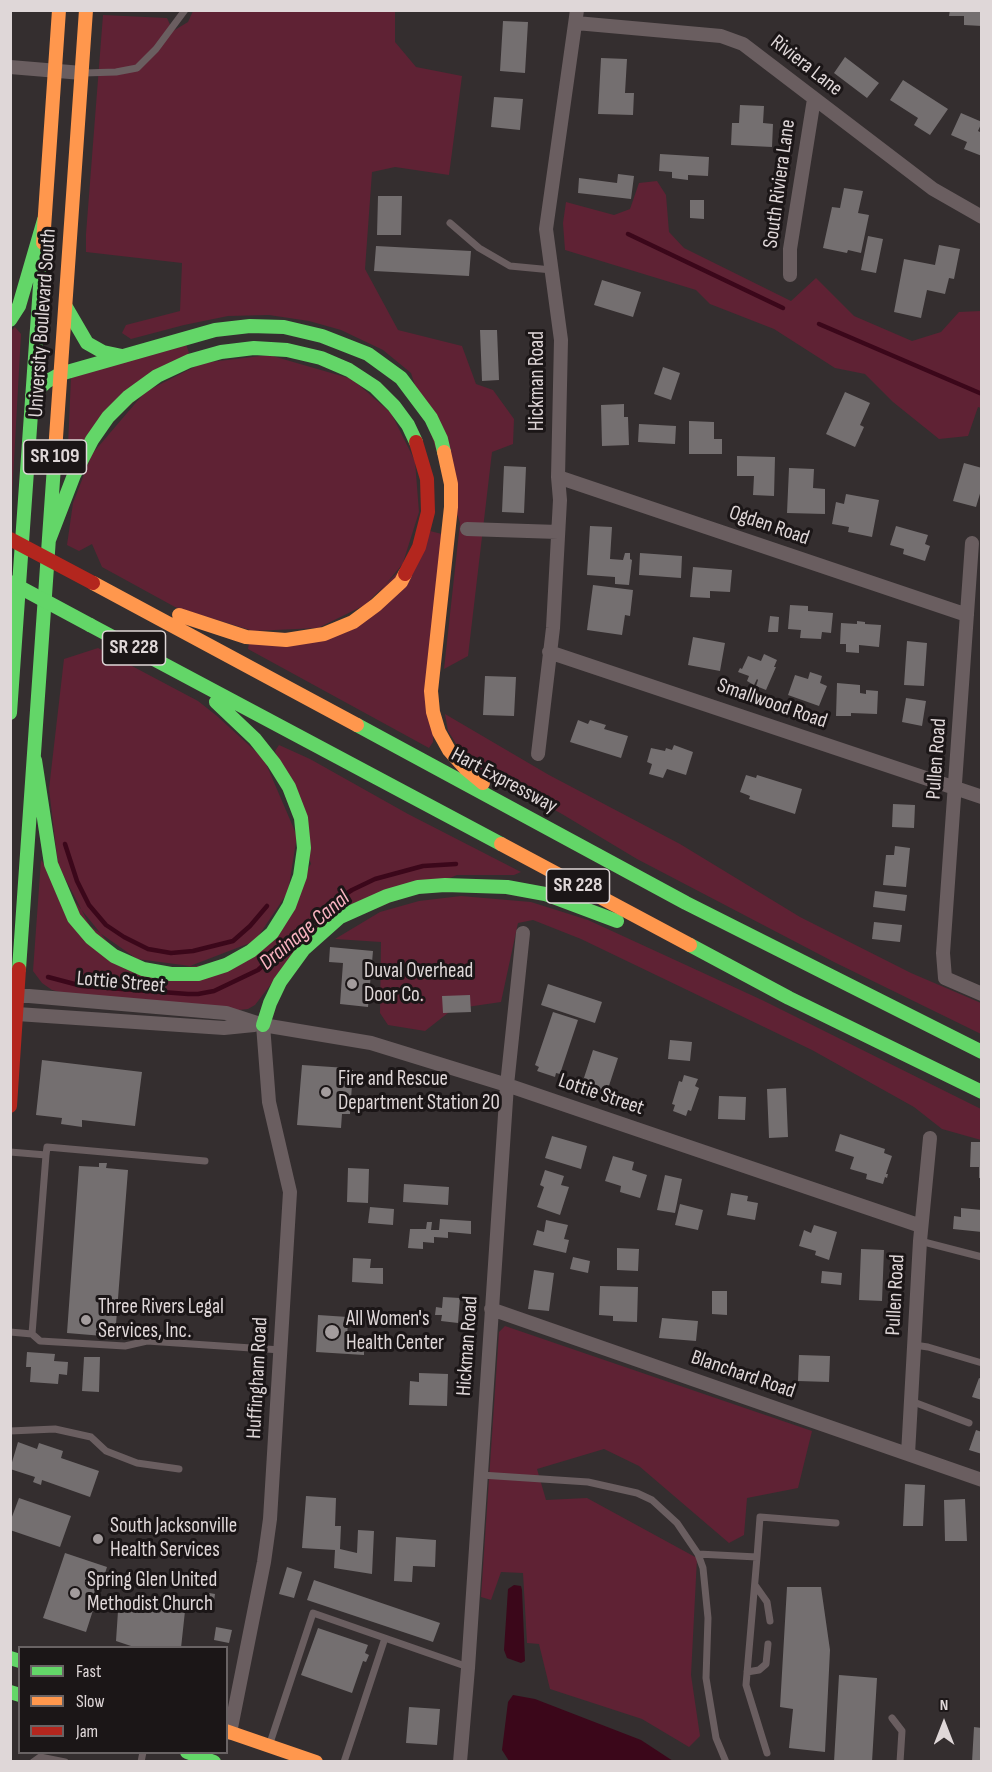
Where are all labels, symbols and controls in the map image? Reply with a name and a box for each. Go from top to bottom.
street label: Riviera Lane [765,30,847,102]
street label: South Riviera Lane [758,118,802,250]
street label: University Boulevard South [24,228,62,418]
street label: Hickman Road [525,331,551,431]
road number: SR 109 [23,440,86,474]
street label: Ogden Road [726,501,812,551]
road number: SR 228 [102,631,166,665]
street label: Smallwood Road [714,673,830,735]
street label: Pullen Road [922,718,952,800]
street label: Hart Expressway [447,743,561,819]
road number: SR 228 [546,869,610,903]
water label: Drainage Canal [254,886,356,976]
place label: Duval Overhead Door Co. [364,959,473,1009]
street label: Lottie Street [76,967,166,999]
marker: Duval Overhead Door Co. [345,977,359,991]
place label: Fire and Rescue Department Station 20 [338,1067,500,1117]
street label: Lottie Street [555,1069,647,1121]
marker: Fire and Rescue Department Station 20 [319,1085,333,1099]
street label: Pullen Road [881,1254,911,1336]
place label: Three Rivers Legal Services, Inc. [98,1295,224,1345]
street label: Hickman Road [452,1295,484,1397]
place label: All Women's Health Center [346,1307,444,1357]
marker: Three Rivers Legal Services, Inc. [79,1313,93,1327]
street label: Huffingham Road [242,1317,274,1439]
marker: All Women's Health Center [323,1323,341,1341]
street label: Blanchard Road [688,1345,798,1405]
place label: South Jacksonville Health Services [110,1514,237,1564]
marker: South Jacksonville Health Services [91,1532,105,1546]
place label: Spring Glen United Methodist Church [87,1568,217,1618]
marker: Spring Glen United Methodist Church [68,1586,82,1600]
legend [18,1646,228,1754]
text: Fast [76,1661,101,1682]
text: Slow [76,1691,105,1712]
north arrow [914,1694,974,1754]
text: N [940,1696,948,1715]
text: Jam [76,1721,98,1742]

